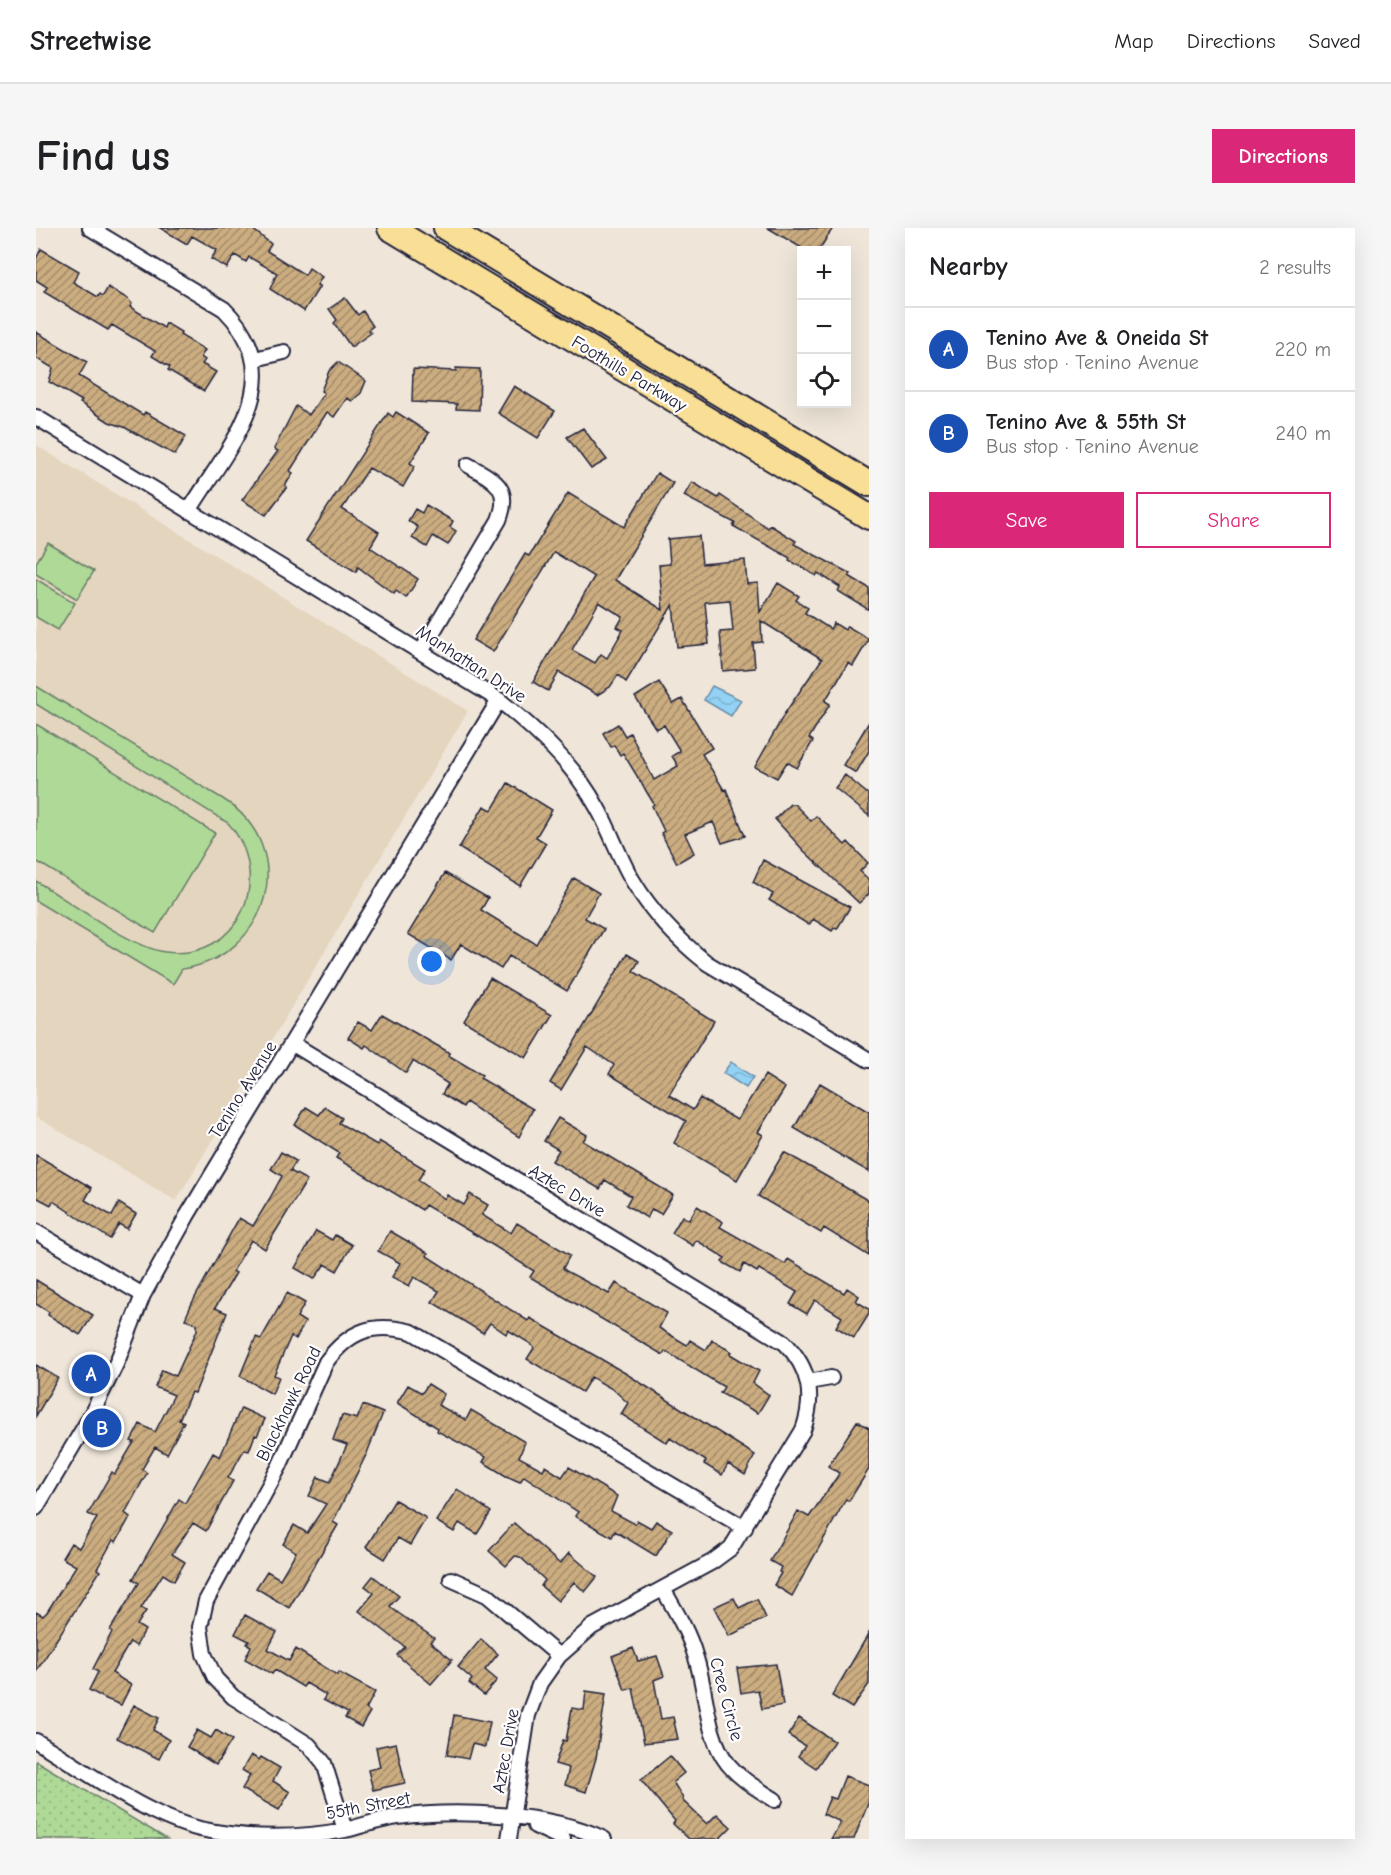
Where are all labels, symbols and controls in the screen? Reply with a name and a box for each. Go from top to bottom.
text: Streetwise [30,25,151,57]
text: Map [1114,29,1154,53]
text: Directions [1187,29,1276,53]
text: Saved [1309,29,1361,53]
button: Directions [1212,129,1355,183]
text: Find us [36,132,170,181]
map controls [797,246,851,408]
button: + [797,246,851,300]
text: Nearby [929,252,1008,282]
text: 2 results [1259,256,1331,279]
button: − [797,300,851,354]
text: Tenino Ave & Oneida St [986,325,1208,351]
street label: Foothills Parkway [568,331,691,417]
text: A [943,338,954,361]
text: 220 m [1275,338,1331,361]
text: Bus stop · Tenino Avenue [986,351,1199,374]
button: locate [797,354,851,408]
text: Tenino Ave & 55th St [986,409,1186,435]
text: B [942,422,955,445]
text: 240 m [1276,422,1331,445]
text: Bus stop · Tenino Avenue [986,435,1199,458]
button: Save [929,492,1124,548]
button: Share [1136,492,1331,548]
street label: Manhattan Drive [412,621,530,707]
your location [417,947,446,976]
street label: Tenino Avenue [205,1037,281,1143]
street label: Aztec Drive [525,1160,609,1222]
street label: Blackhawk Road [252,1343,326,1465]
pin: A [72,1352,110,1396]
pin: B [82,1406,122,1450]
street label: Cree Circle [705,1655,747,1743]
street label: Aztec Drive [488,1707,524,1795]
street label: 55th Street [324,1787,413,1824]

